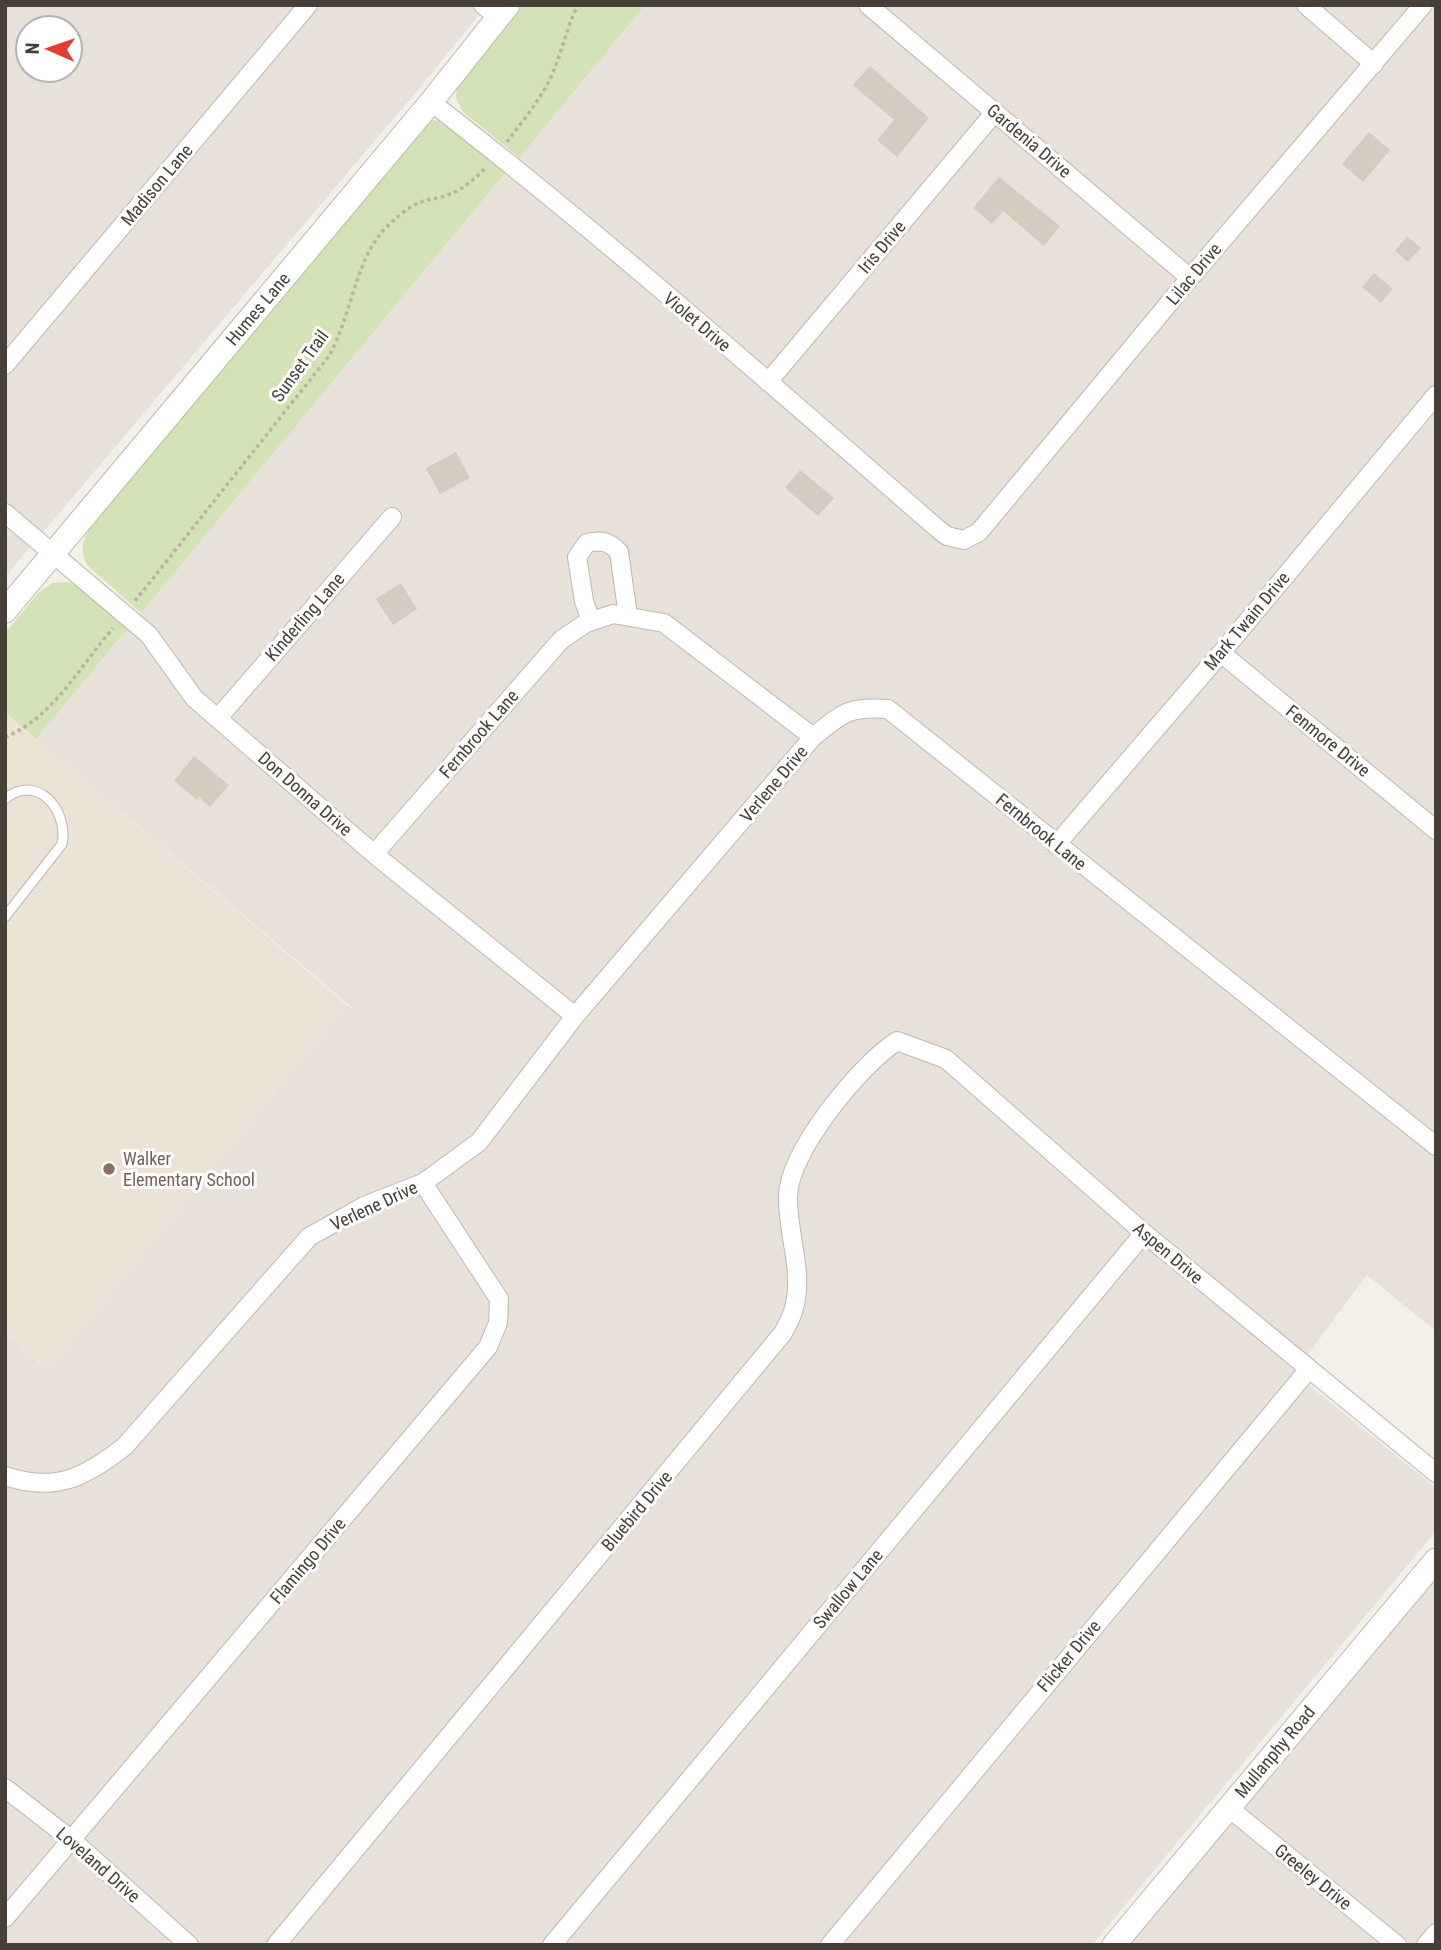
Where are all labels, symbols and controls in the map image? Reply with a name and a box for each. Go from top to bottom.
north arrow [14,14,84,84]
text: N [21,42,44,55]
street label: Gardenia Drive [983,99,1076,182]
street label: Madison Lane [117,140,197,230]
street label: Iris Drive [854,216,910,277]
street label: Lilac Drive [1162,239,1225,309]
street label: Humes Lane [221,268,294,349]
street label: Violet Drive [659,287,735,356]
street label: Sunset Trail [267,326,333,406]
street label: Mark Twain Drive [1199,567,1294,674]
street label: Kinderling Lane [261,568,349,665]
street label: Fernbrook Lane [435,685,523,782]
street label: Fenmore Drive [1282,700,1375,781]
street label: Verlene Drive [736,741,812,826]
street label: Don Donna Drive [254,747,357,840]
street label: Fernbrook Lane [992,789,1091,874]
place label: Walker Elementary School [123,1148,255,1190]
marker: Walker Elementary School [101,1161,117,1177]
street label: Verlene Drive [327,1176,421,1235]
street label: Aspen Drive [1129,1217,1208,1288]
street label: Bluebird Drive [597,1466,676,1555]
street label: Flamingo Drive [266,1513,350,1608]
street label: Swallow Lane [808,1545,887,1633]
street label: Flicker Drive [1033,1616,1105,1696]
street label: Mullanphy Road [1230,1702,1319,1802]
street label: Loveland Drive [52,1823,144,1907]
street label: Greeley Drive [1271,1839,1356,1914]

